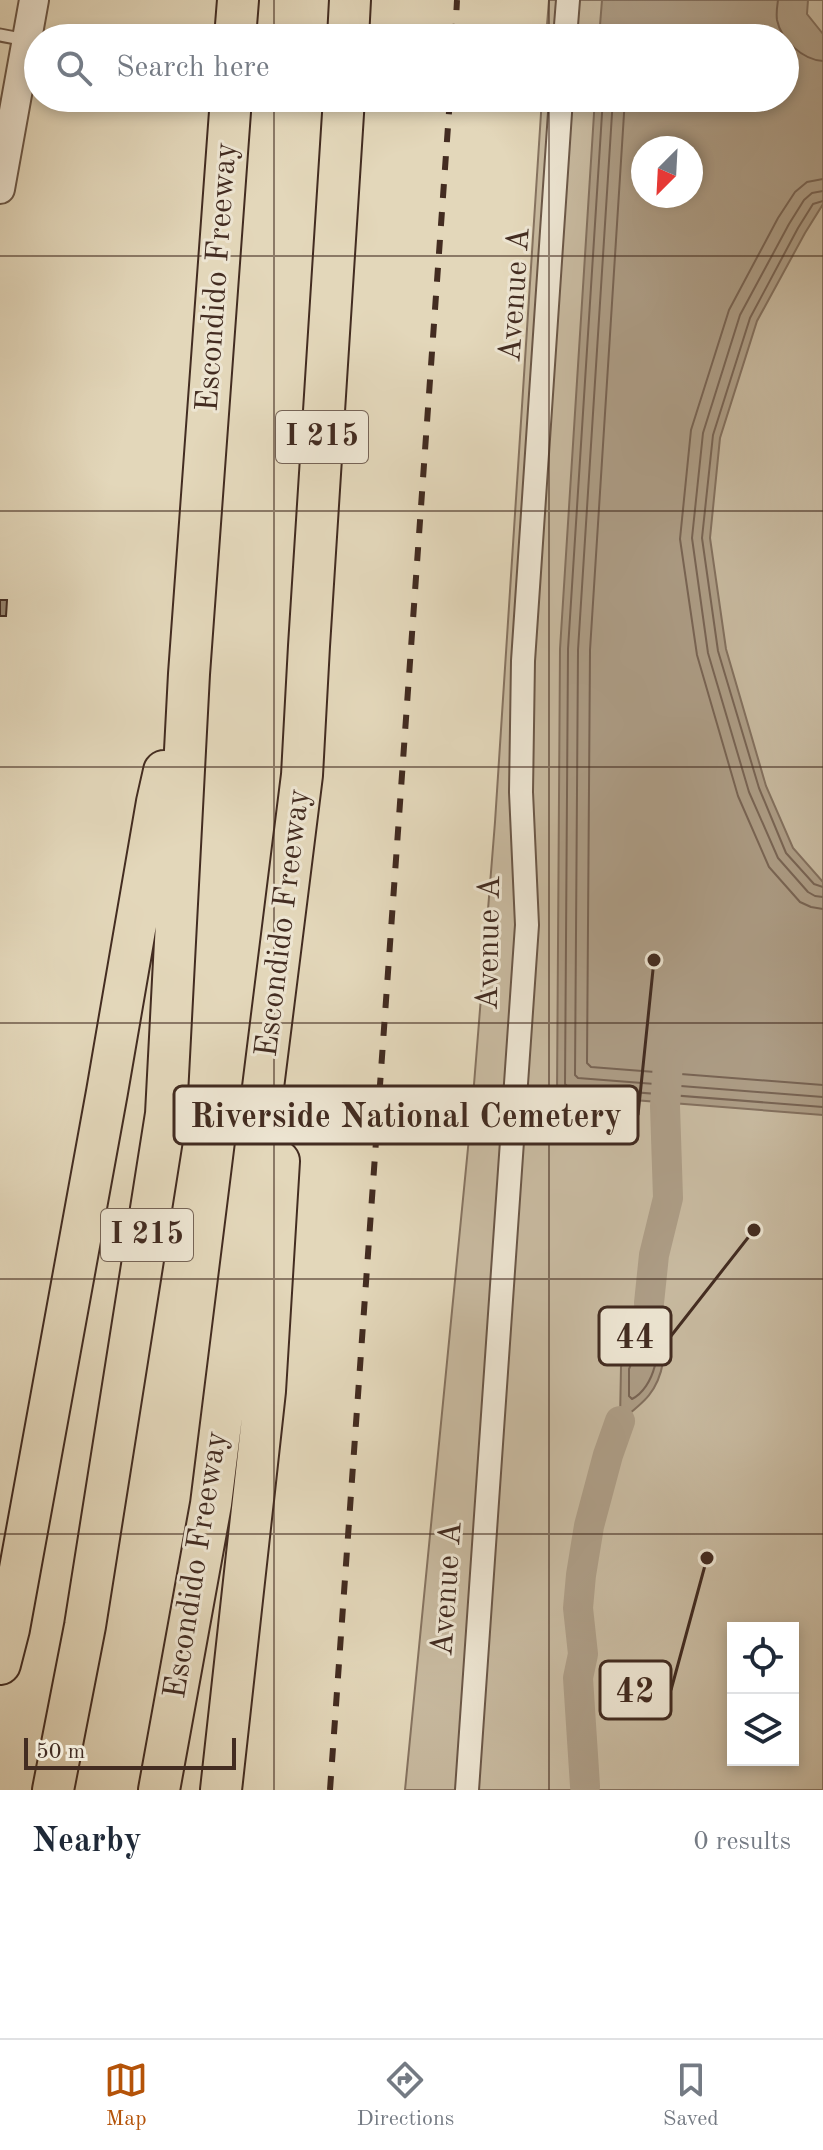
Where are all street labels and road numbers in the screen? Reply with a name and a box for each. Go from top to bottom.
street label: Escondido Freeway [193,141,243,413]
street label: Avenue A [495,227,537,363]
road number: I 215 [276,411,368,463]
street label: Escondido Freeway [252,787,316,1059]
street label: Avenue A [473,875,507,1011]
road number: I 215 [101,1209,193,1261]
street label: Escondido Freeway [160,1429,234,1701]
street label: Avenue A [427,1521,469,1657]

